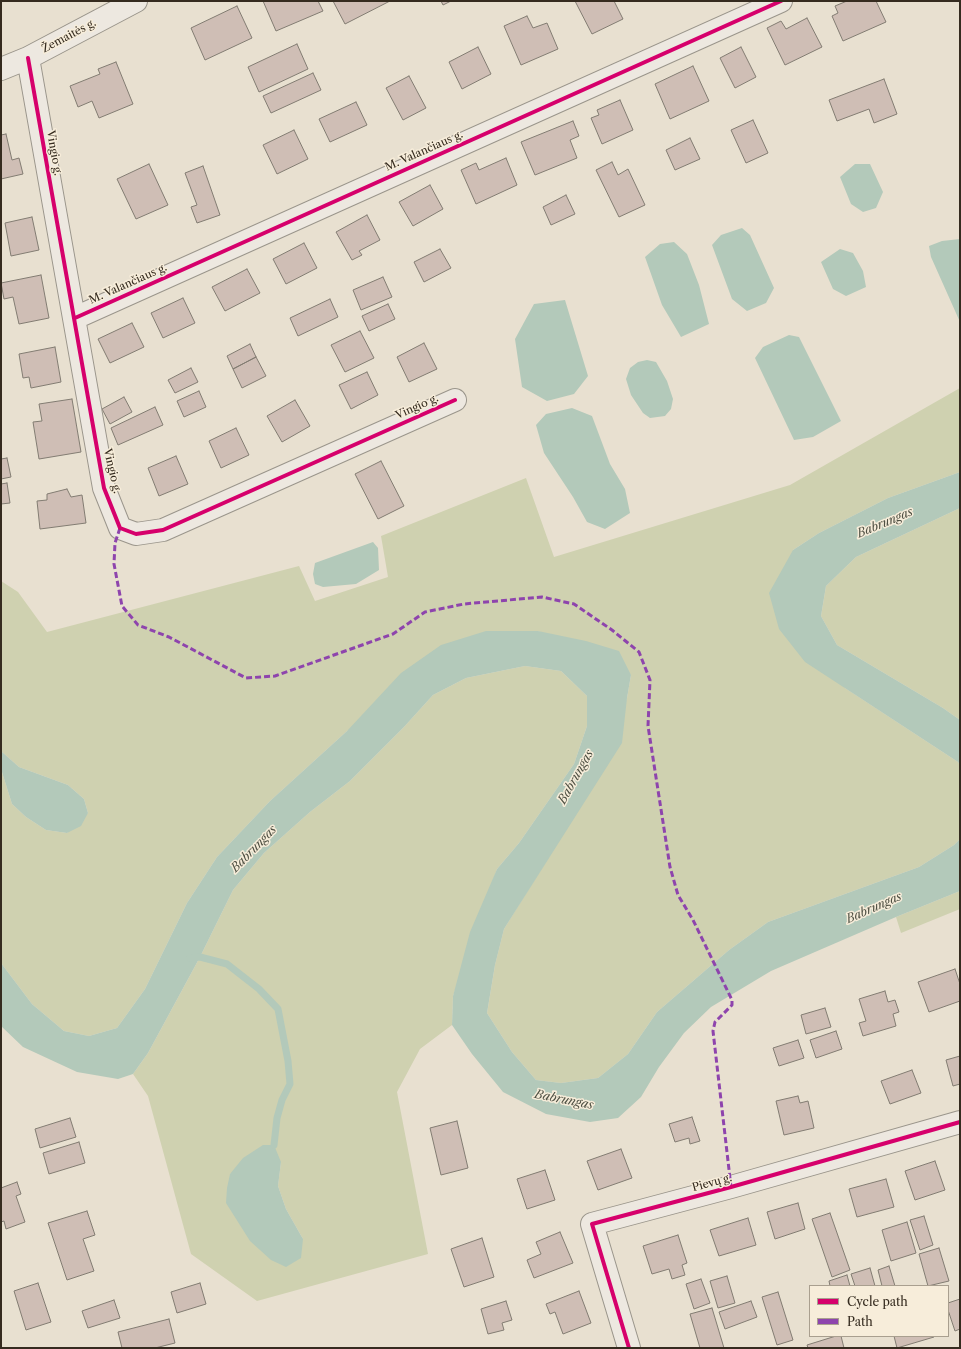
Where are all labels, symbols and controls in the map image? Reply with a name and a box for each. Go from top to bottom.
street label: Žemaitės g. [40,16,98,56]
street label: M. Valančiaus g. [383,128,465,174]
street label: Vingio g. [44,129,64,177]
street label: M. Valančiaus g. [87,261,169,307]
street label: Vingio g. [393,392,441,422]
street label: Vingio g. [100,447,124,495]
water label: Babrungas [855,505,915,541]
water label: Babrungas [555,747,597,807]
water label: Babrungas [228,823,280,875]
water label: Babrungas [844,889,904,927]
water label: Babrungas [533,1087,595,1113]
street label: Pievų g. [691,1171,733,1195]
legend [809,1285,949,1337]
text: Cycle path [847,1294,908,1309]
text: Path [847,1314,873,1329]

